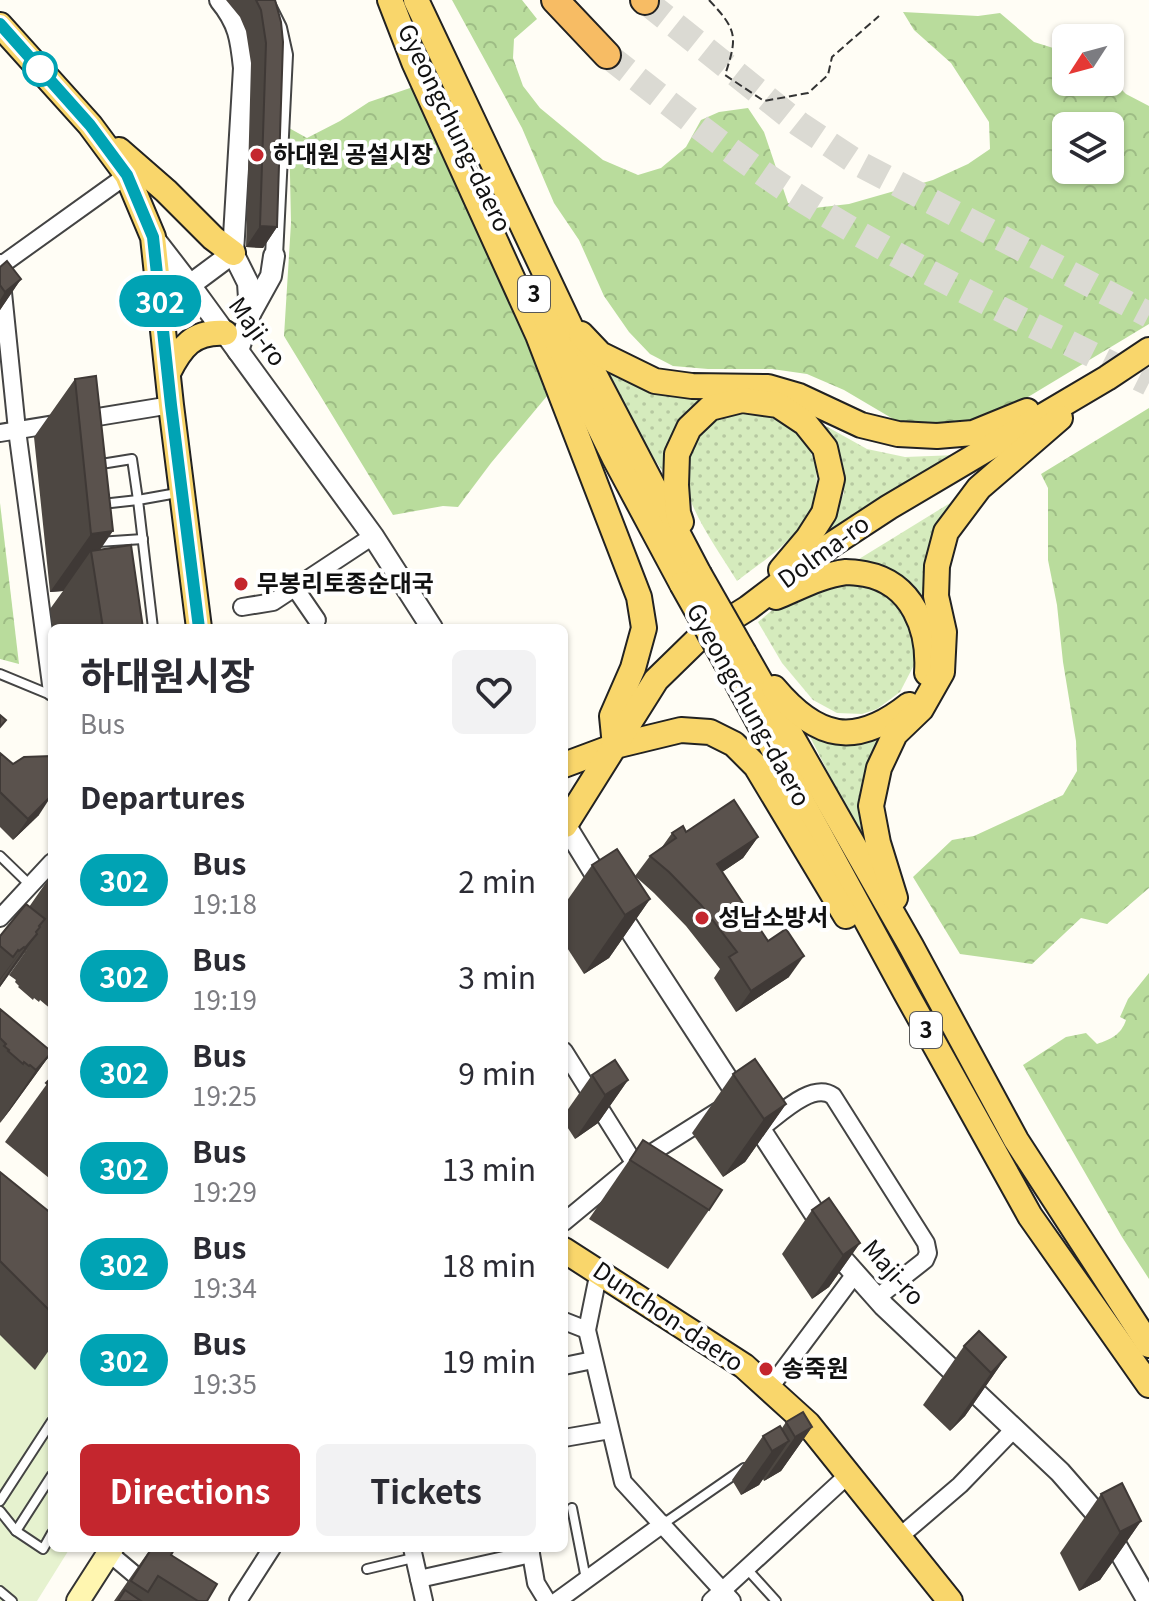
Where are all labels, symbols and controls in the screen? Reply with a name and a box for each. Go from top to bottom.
street label: Gyeongchung-daero [391,17,522,237]
north arrow [1052,24,1124,96]
map controls [1052,24,1124,184]
unlabelled marker [23,52,57,86]
button: layers [1052,112,1124,184]
place label: 하대원 공설시장 [273,135,433,170]
marker: 하대원 공설시장 [248,146,266,164]
line badge: 302 [114,275,206,327]
road number: 3 [518,276,550,312]
text: 302 [135,281,185,321]
street label: Maji-ro [222,289,296,372]
street label: Dolma-ro [770,505,875,595]
place label: 무봉리토종순대국 [257,564,434,599]
marker: 무봉리토종순대국 [232,575,250,593]
street label: Gyeongchung-daero [680,596,821,812]
text: 하대원시장 [80,646,255,701]
button: heart [452,650,536,734]
text: Bus [80,704,125,741]
text: Departures [80,774,245,818]
text: Bus [192,840,246,884]
text: 2 min [458,858,536,902]
text: 302 [99,860,149,900]
text: 19:18 [192,884,257,921]
place label: 성남소방서 [718,898,828,933]
marker: 성남소방서 [693,909,711,927]
text: Bus [192,936,246,980]
text: 3 min [458,954,536,998]
text: 302 [99,956,149,996]
text: 19:19 [192,980,257,1017]
road number: 3 [910,1012,942,1048]
text: Bus [192,1032,246,1076]
text: 9 min [458,1050,536,1094]
text: 302 [99,1052,149,1092]
text: 19:25 [192,1076,257,1113]
text: Bus [192,1128,246,1172]
text: 13 min [442,1146,536,1190]
text: 302 [99,1148,149,1188]
text: 19:29 [192,1172,257,1209]
text: Bus [192,1224,246,1268]
street label: Maji-ro [856,1231,934,1312]
text: 18 min [442,1242,536,1286]
text: 302 [99,1244,149,1284]
street label: Dunchon-daero [587,1251,752,1378]
text: 19:34 [192,1268,257,1305]
text: Bus [192,1320,246,1364]
text: 19 min [442,1338,536,1382]
text: 302 [99,1340,149,1380]
place label: 송죽원 [782,1349,848,1384]
marker: 송죽원 [757,1360,775,1378]
text: 19:35 [192,1364,257,1401]
button: Directions [80,1444,300,1536]
button: Tickets [316,1444,536,1536]

